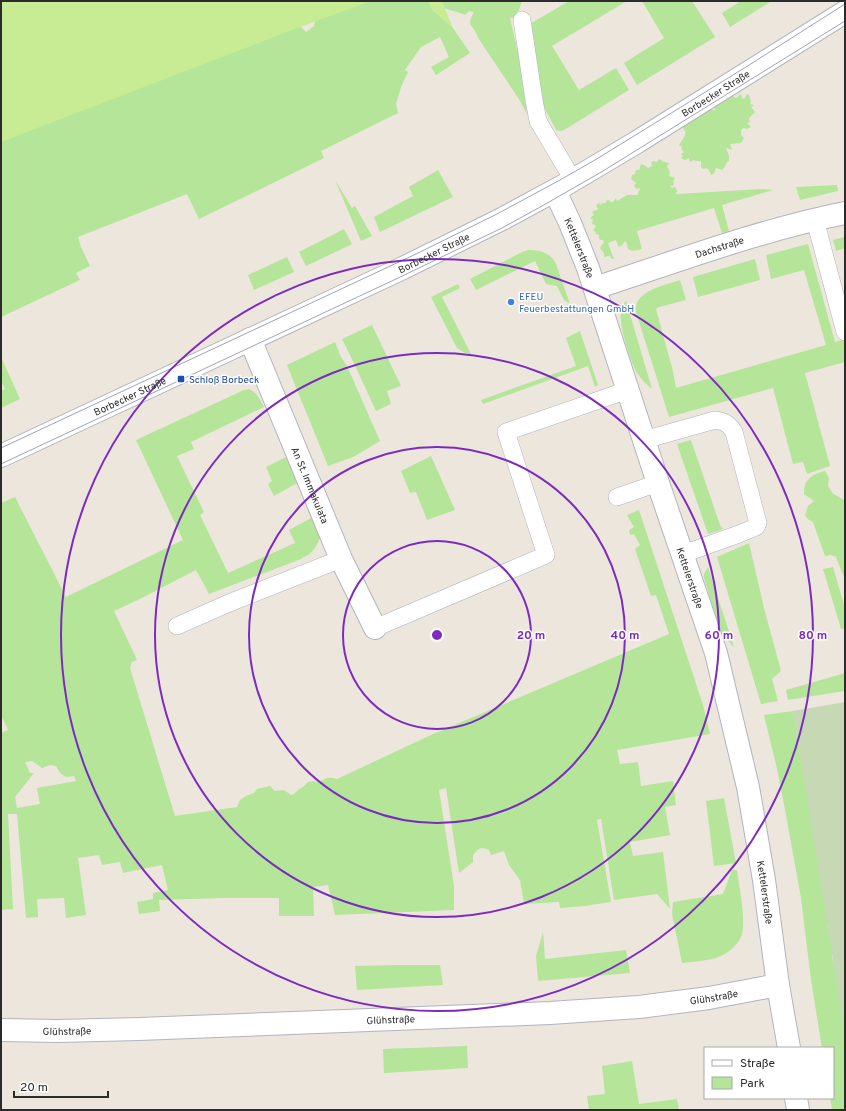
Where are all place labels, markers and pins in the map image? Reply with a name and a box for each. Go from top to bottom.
place label: EFEU Feuerbestattungen GmbH [519,291,634,316]
marker: EFEU Feuerbestattungen GmbH [506,297,516,307]
marker: Schloß Borbeck [176,374,186,384]
place label: Schloß Borbeck [189,374,259,387]
centre of rings [430,628,444,642]

